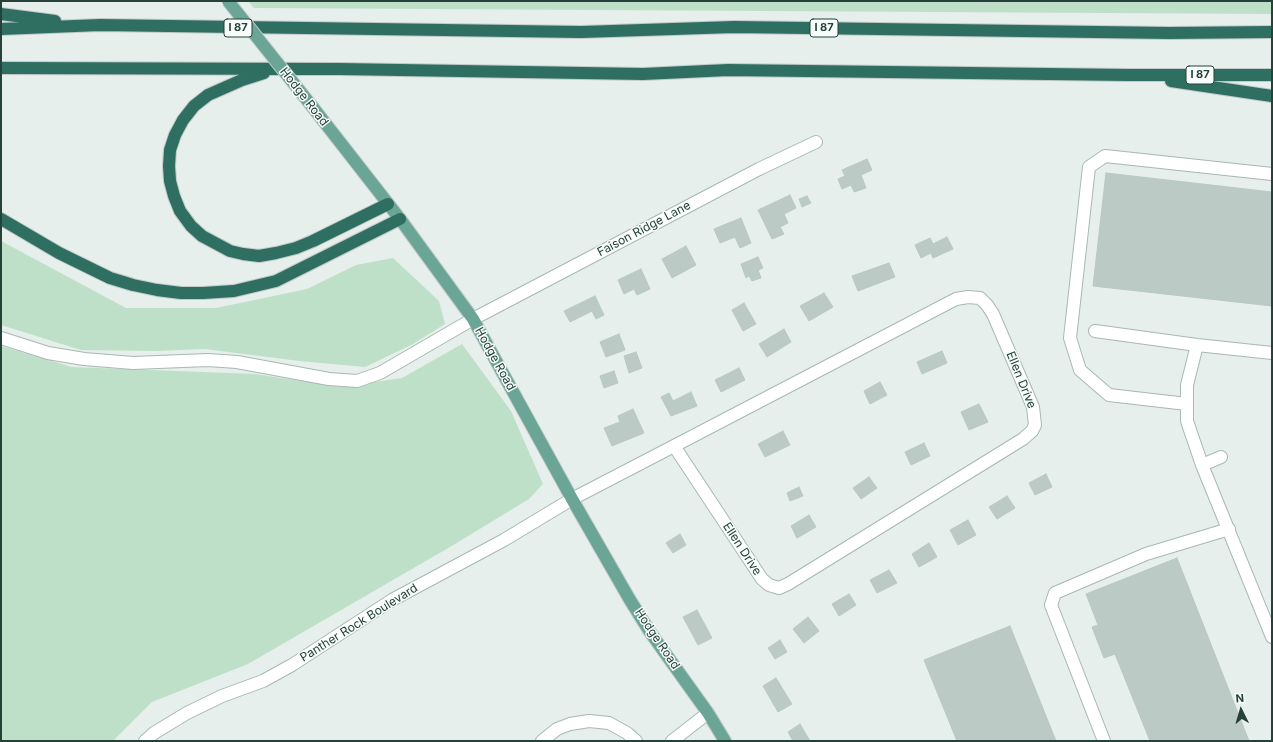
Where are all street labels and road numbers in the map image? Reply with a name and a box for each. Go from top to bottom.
road number: I 87 [224,19,252,37]
road number: I 87 [810,19,838,37]
street label: Hodge Road [277,65,331,129]
road number: I 87 [1186,66,1214,84]
street label: Faison Ridge Lane [595,198,693,260]
street label: Hodge Road [472,325,518,393]
street label: Ellen Drive [1003,349,1039,411]
street label: Ellen Drive [720,520,764,578]
street label: Panther Rock Boulevard [298,581,420,665]
street label: Hodge Road [631,606,683,672]

